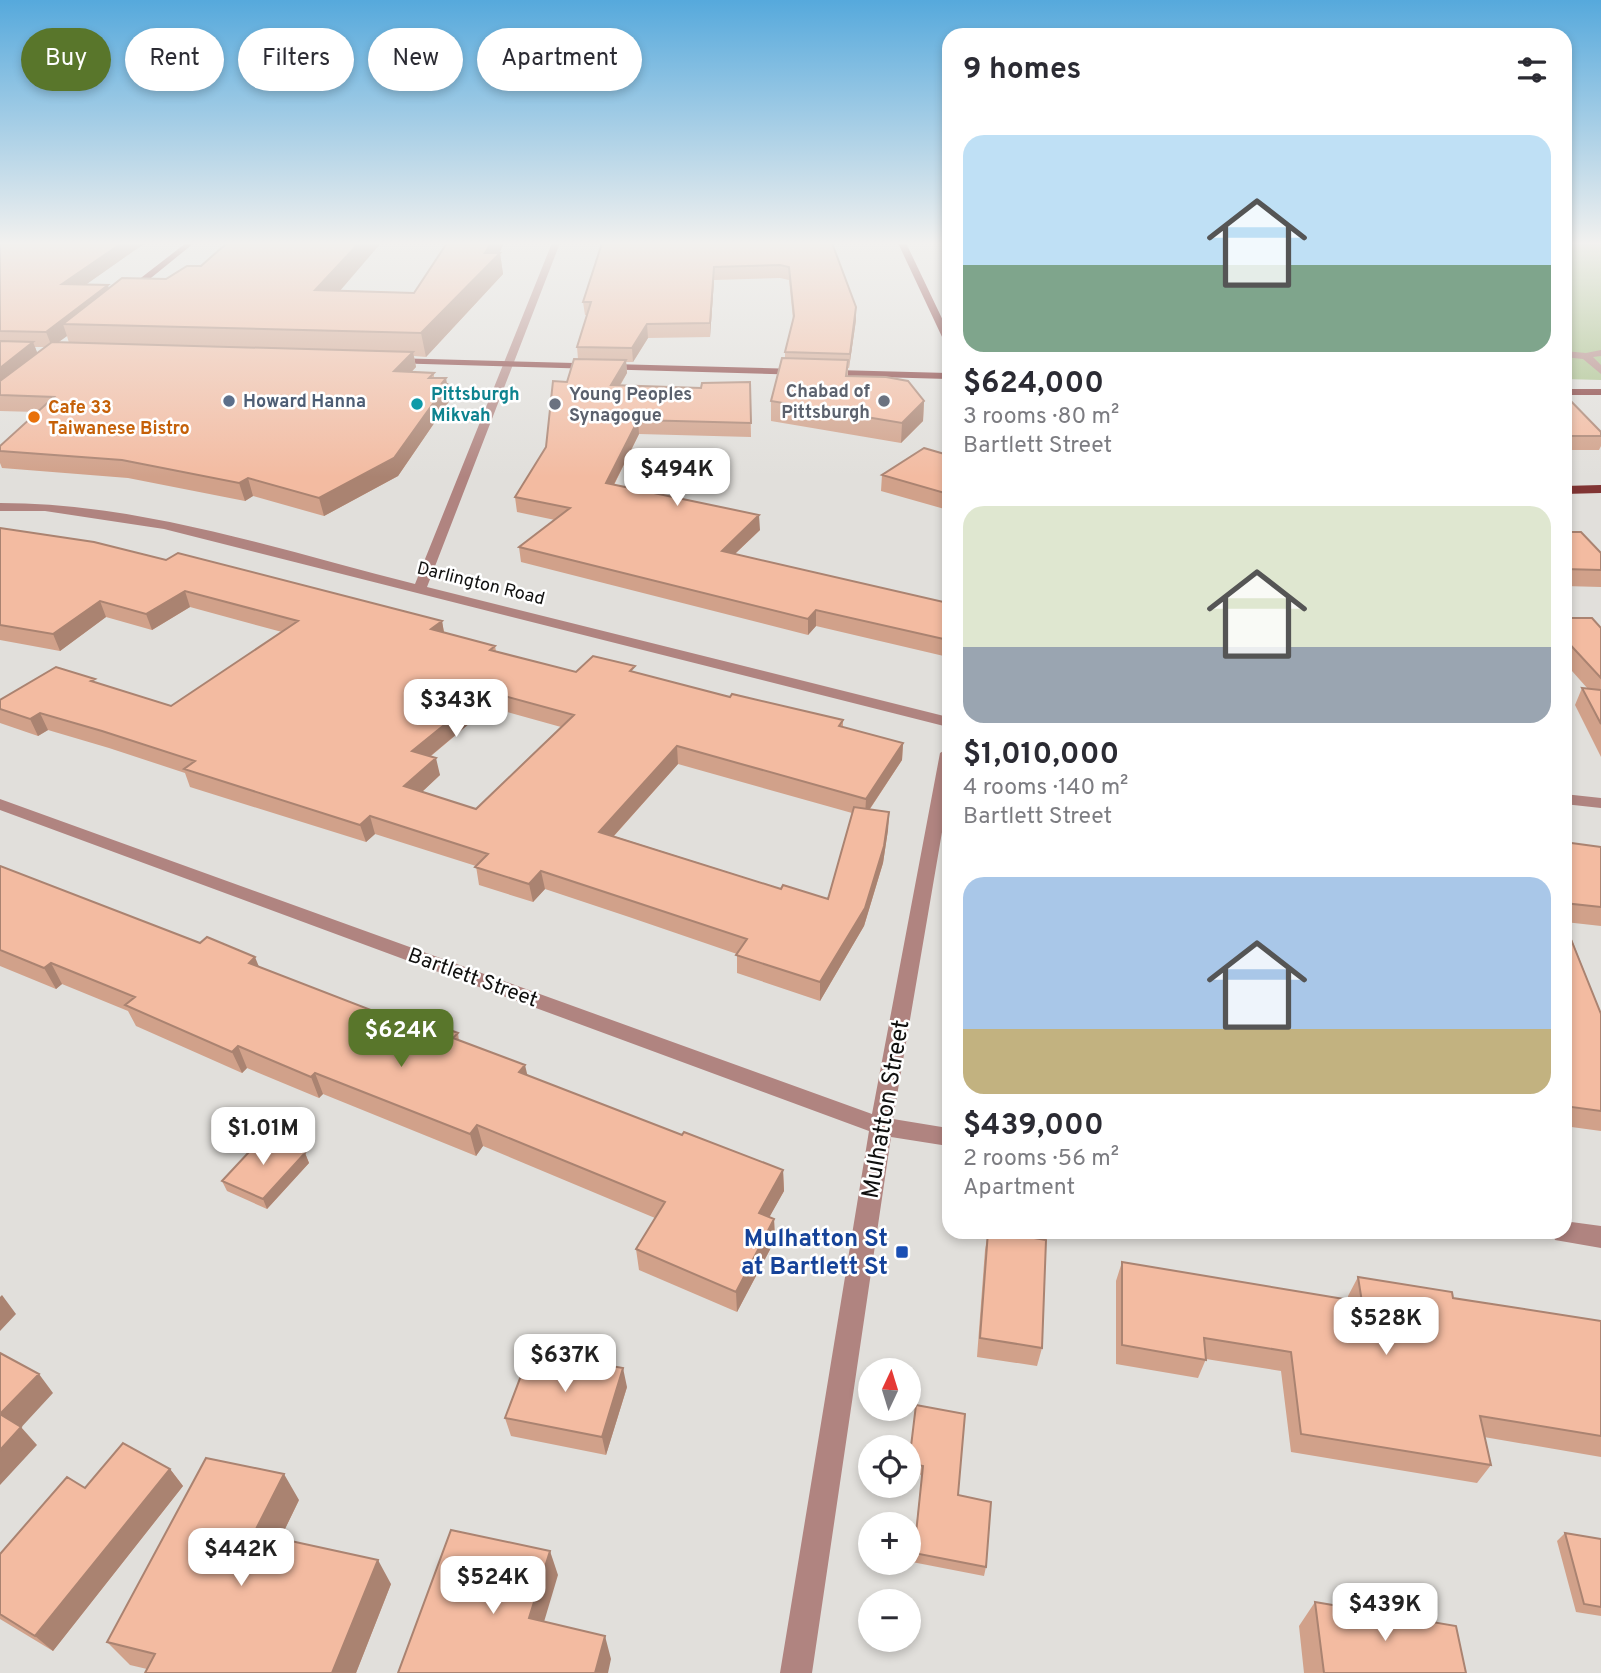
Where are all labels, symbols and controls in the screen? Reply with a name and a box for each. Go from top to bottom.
chip: Buy [21,28,111,91]
chip: Rent [125,28,224,91]
chip: Filters [238,28,354,91]
chip: New [368,28,463,91]
chip: Apartment [477,28,642,91]
icon: filters [1513,51,1551,89]
text: 9 homes [963,52,1081,89]
icon: home [1194,180,1320,306]
text: $624,000 [963,366,1104,403]
place label: Chabad of Pittsburgh [781,381,870,425]
place label: Pittsburgh Mikvah [431,384,520,428]
place label: Young Peoples Synagogue [569,384,692,428]
place label: Howard Hanna [243,391,366,414]
marker: Howard Hanna [221,393,237,409]
marker: Chabad of Pittsburgh [876,393,892,409]
marker: Pittsburgh Mikvah [409,396,425,412]
marker: Young Peoples Synagogue [547,396,563,412]
place label: Cafe 33 Taiwanese Bistro [48,397,190,441]
text: 3 rooms · 80 m² [963,403,1119,432]
marker: Cafe 33 Taiwanese Bistro [26,409,42,425]
text: Bartlett Street [963,432,1112,461]
pin: $494K [628,448,726,508]
text: $494K [640,456,714,485]
icon: home [1194,551,1320,677]
street label: Darlington Road [414,557,547,611]
pin: $343K [407,680,505,739]
text: $343K [420,687,492,716]
text: $1,010,000 [963,737,1119,774]
text: 4 rooms · 140 m² [963,774,1128,803]
text: Bartlett Street [963,803,1112,832]
icon: home [1194,922,1320,1048]
street label: Bartlett Street [404,942,541,1014]
pin: $624K [352,1010,450,1069]
text: $624K [364,1017,438,1046]
street label: Mulhatton Street [856,1018,917,1201]
pin: $1.01M [206,1108,320,1167]
text: $439,000 [963,1108,1104,1145]
text: $1.01M [227,1115,299,1144]
text: 2 rooms · 56 m² [963,1145,1119,1174]
text: Apartment [963,1174,1075,1203]
place label: Mulhatton St at Bartlett St [741,1225,888,1283]
marker: Mulhatton St at Bartlett St [894,1244,910,1260]
pin: $528K [1337,1298,1435,1357]
text: $528K [1350,1305,1422,1334]
pin: $637K [516,1334,614,1394]
text: $637K [530,1342,600,1371]
north arrow [858,1358,920,1421]
map controls [858,1358,921,1652]
button: locate [858,1435,921,1498]
button: + [858,1512,921,1575]
pin: $442K [192,1528,290,1588]
text: $442K [204,1536,278,1565]
pin: $524K [444,1556,542,1616]
text: $524K [456,1564,530,1593]
pin: $439K [1336,1584,1434,1643]
button: − [858,1589,921,1652]
text: $439K [1349,1591,1421,1620]

